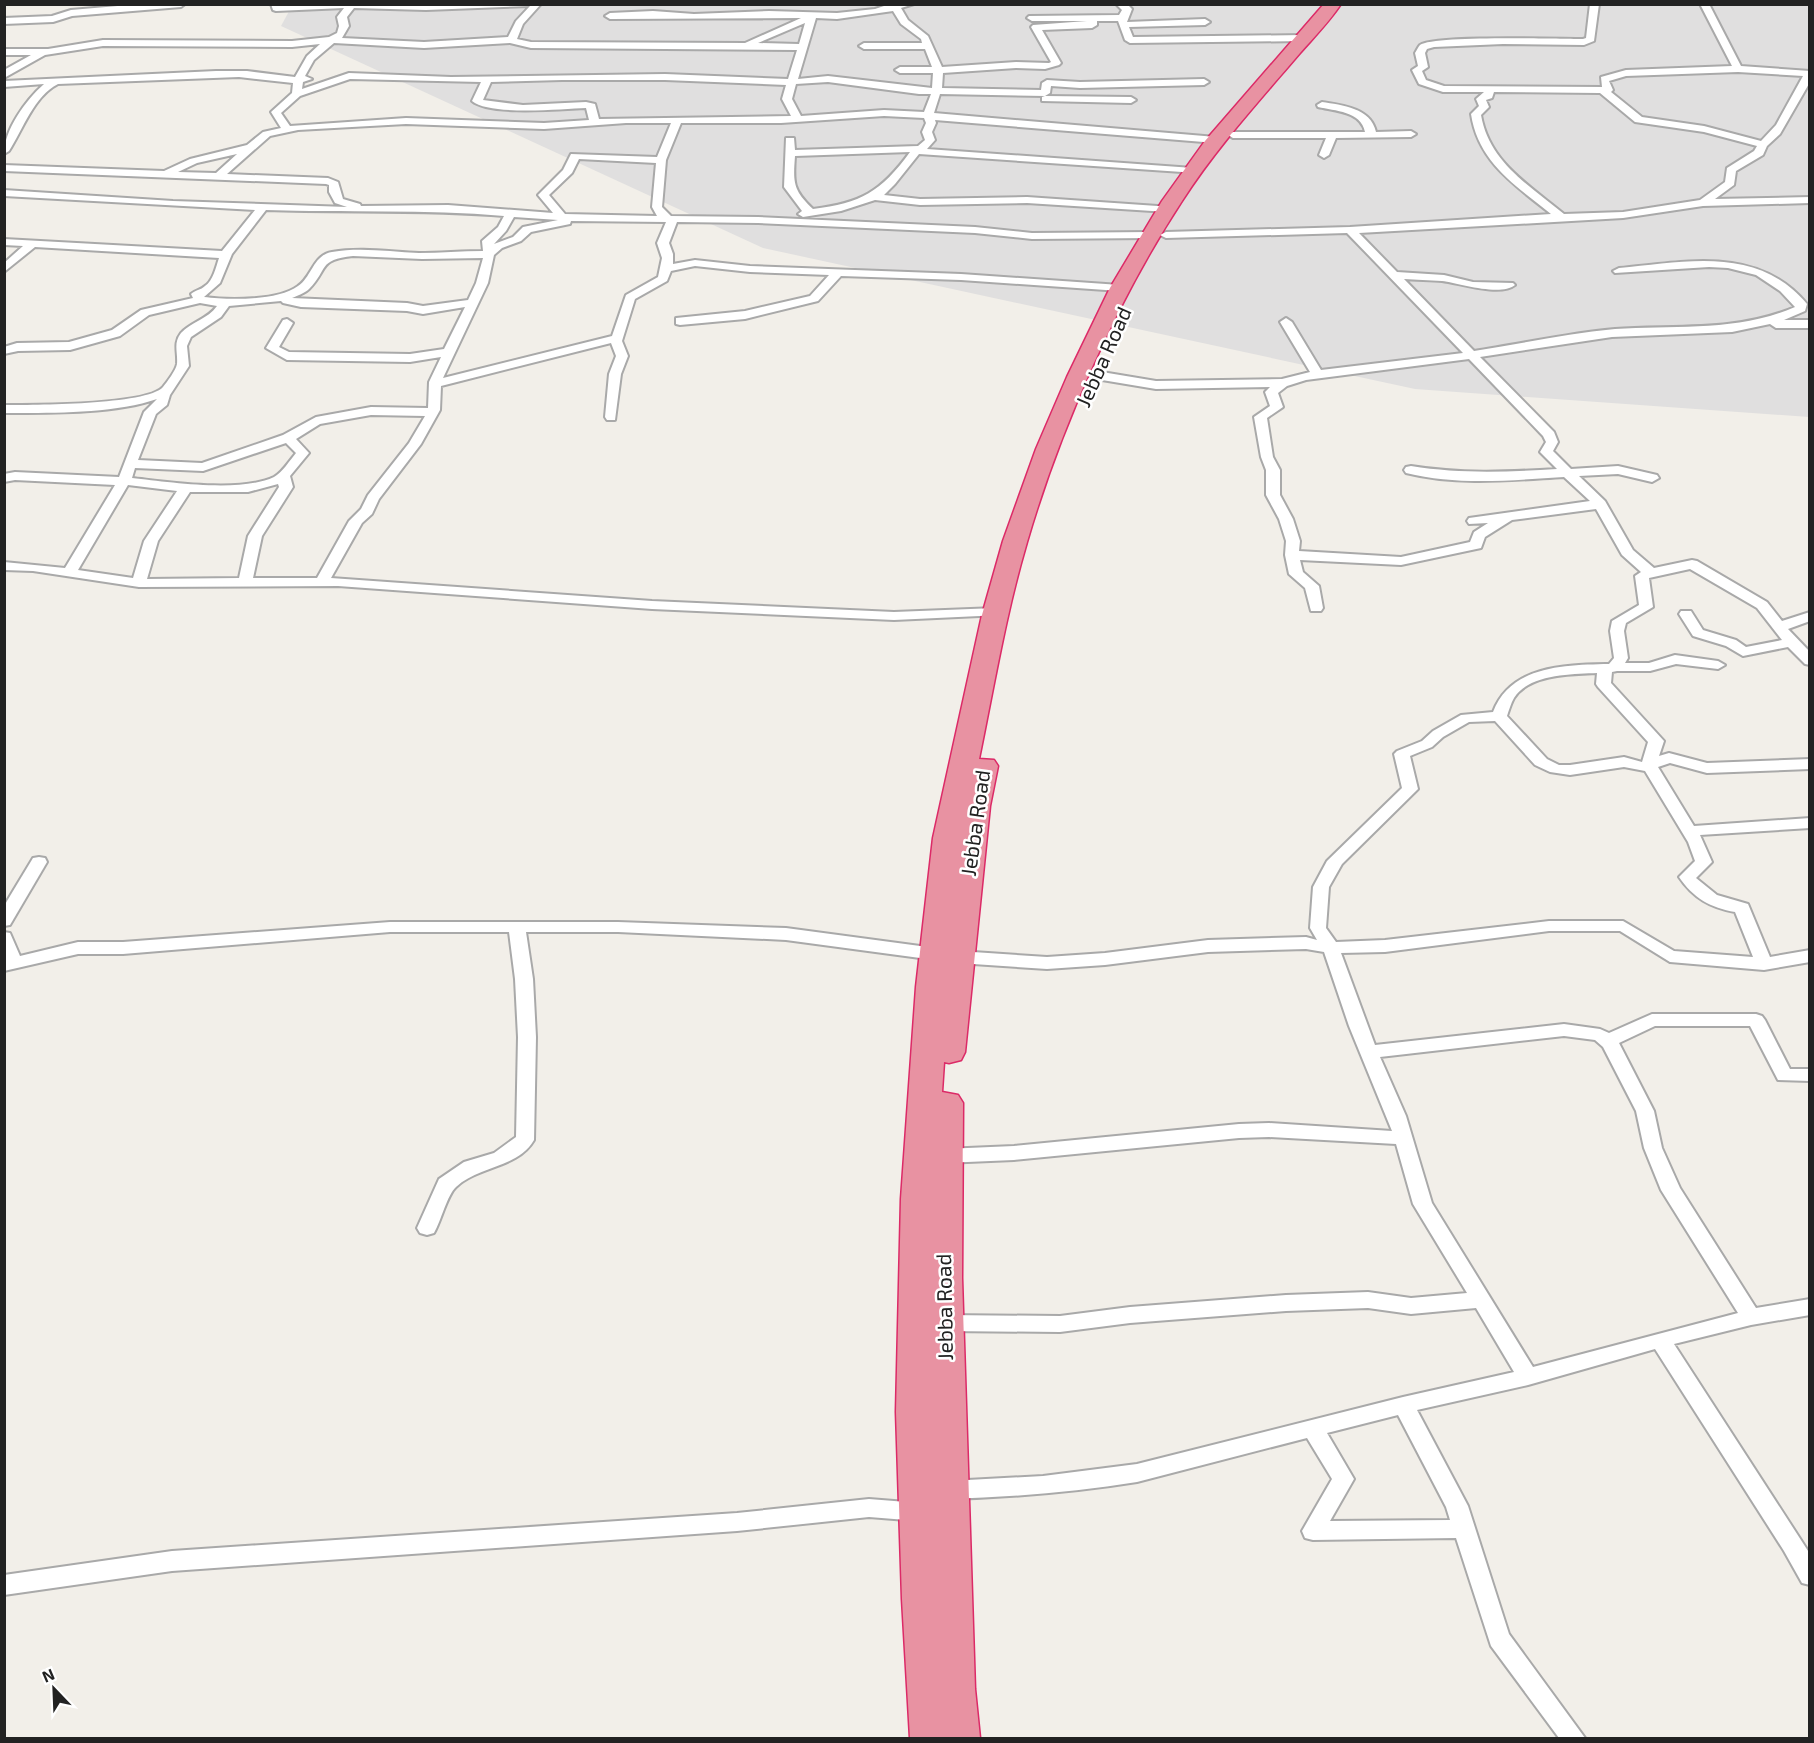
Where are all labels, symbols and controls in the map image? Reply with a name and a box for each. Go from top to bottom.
street label: Jebba Road [1069,302,1136,410]
street label: Jebba Road [955,768,994,877]
street label: Jebba Road [930,1253,957,1361]
north arrow [24,1659,84,1719]
text: N [39,1664,57,1686]

